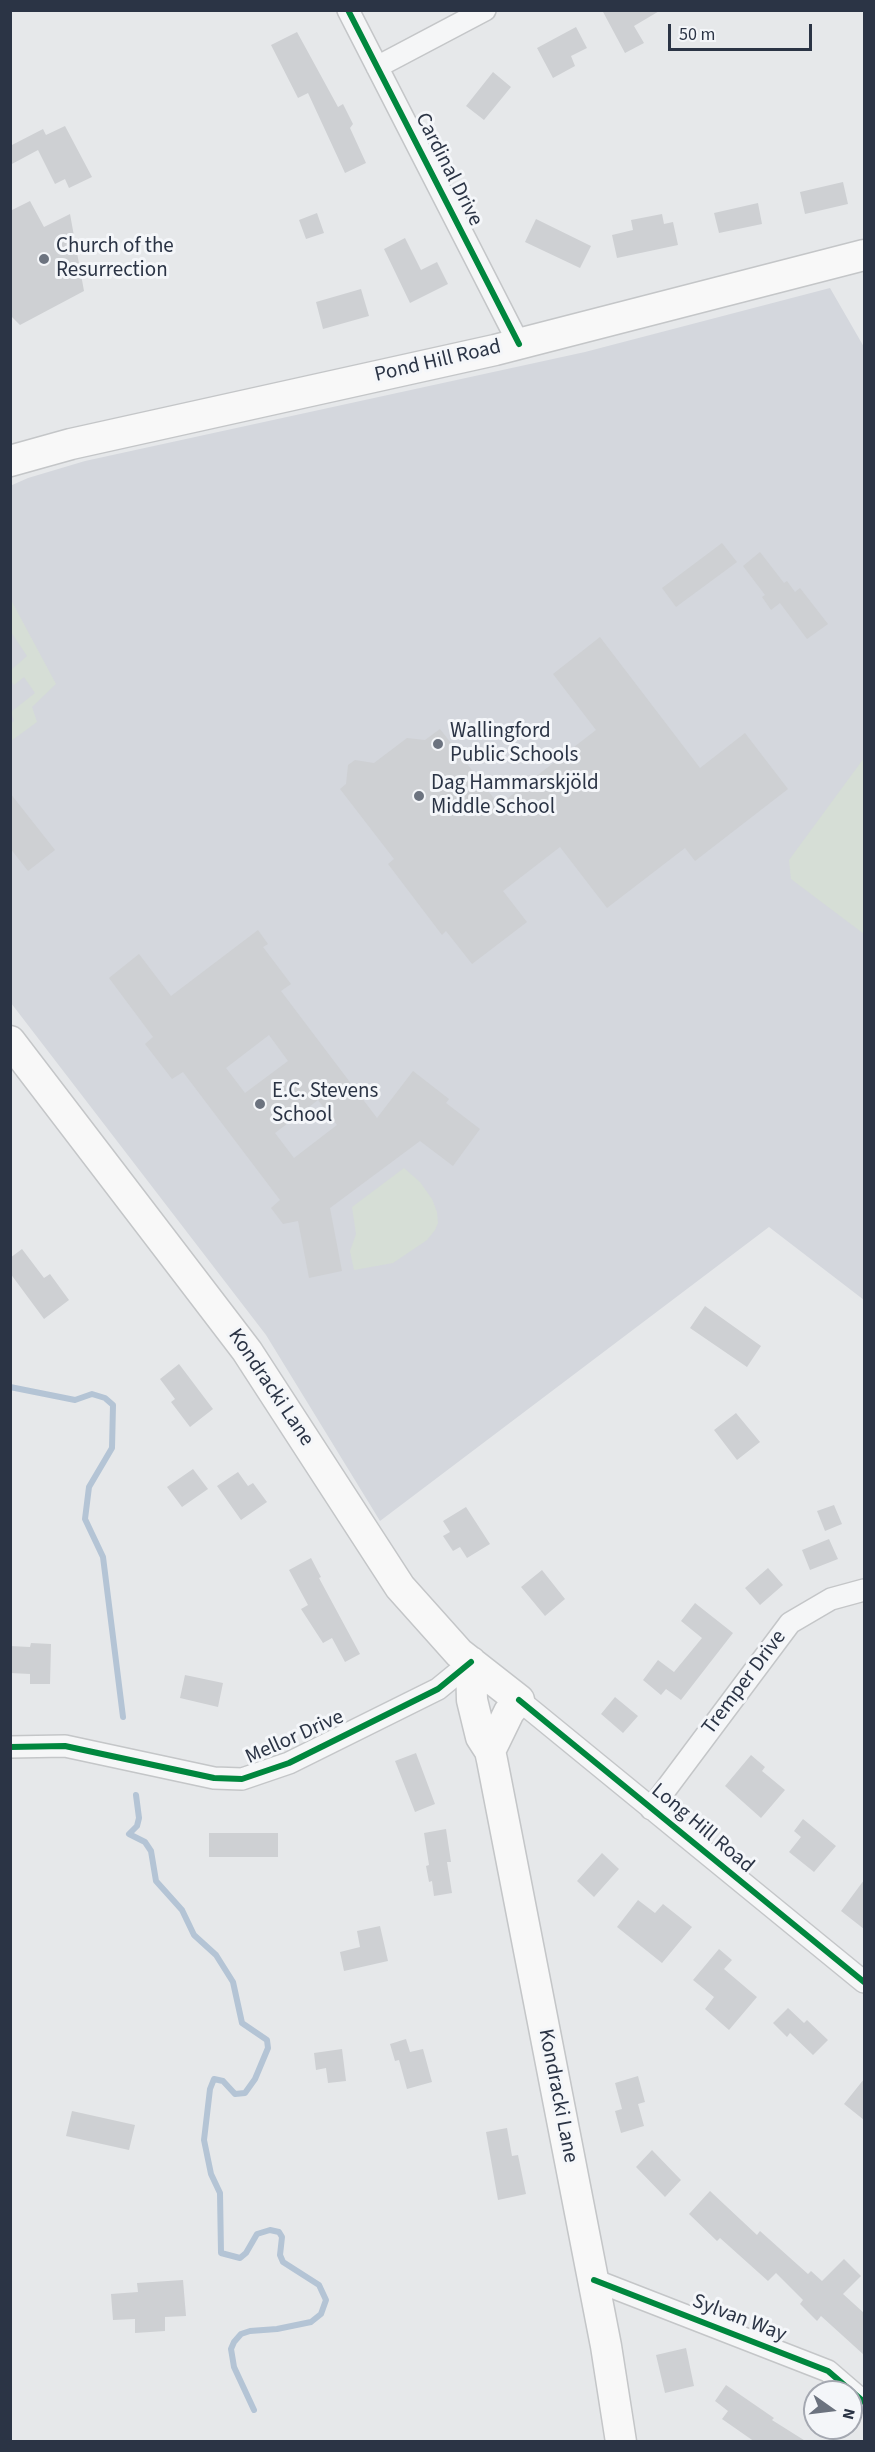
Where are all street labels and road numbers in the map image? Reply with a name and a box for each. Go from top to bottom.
street label: Cardinal Drive [409,109,487,231]
street label: Pond Hill Road [372,335,504,389]
street label: Kondracki Lane [222,1325,318,1451]
street label: Tremper Drive [698,1626,792,1740]
street label: Mellor Drive [242,1705,348,1771]
street label: Long Hill Road [645,1779,759,1879]
street label: Kondracki Lane [532,2027,582,2165]
street label: Sylvan Way [688,2290,790,2348]

